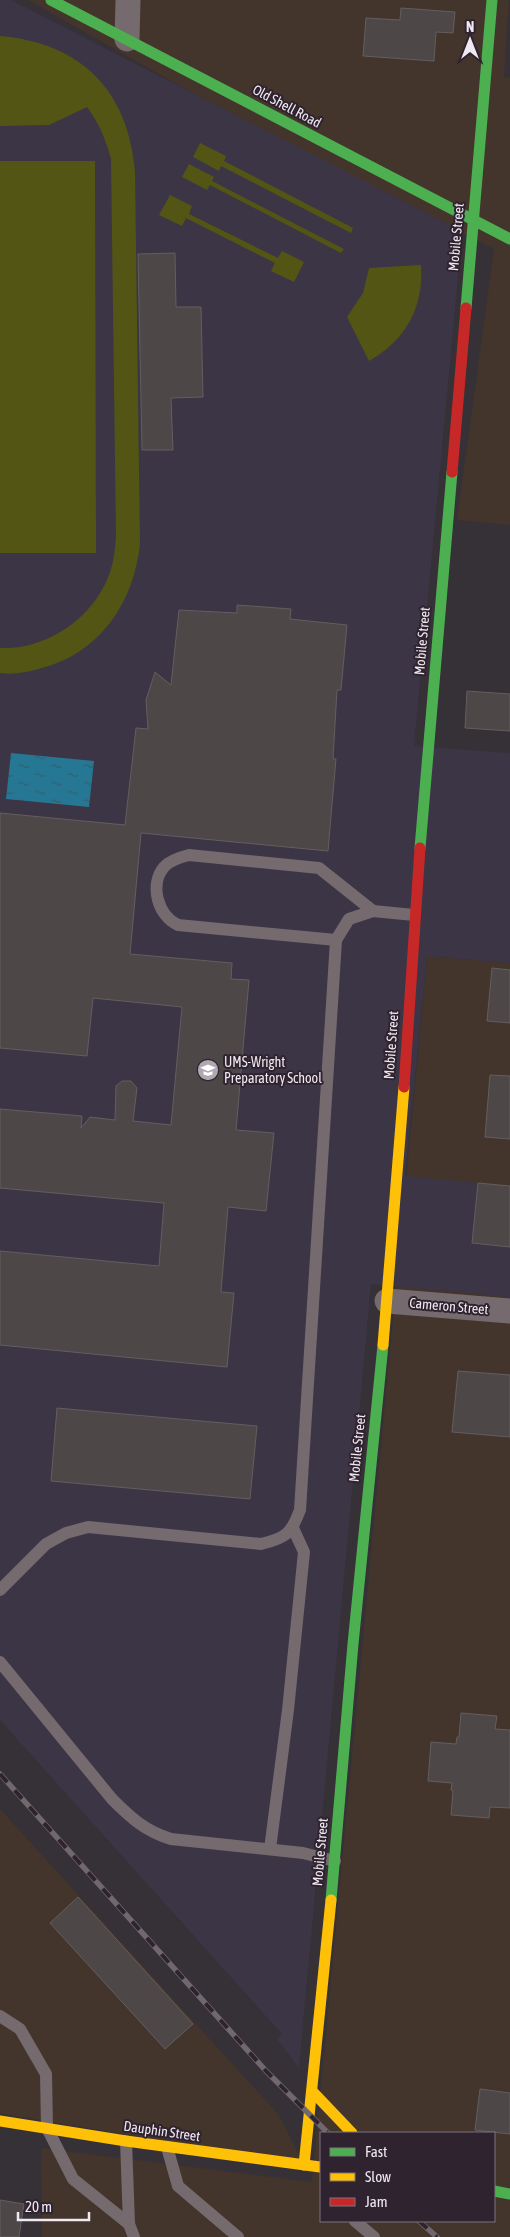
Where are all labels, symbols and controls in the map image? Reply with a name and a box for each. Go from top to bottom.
north arrow [445,15,495,65]
text: N [466,19,474,35]
street label: Old Shell Road [250,81,324,131]
street label: Mobile Street [445,202,467,272]
street label: Mobile Street [411,606,433,676]
street label: Mobile Street [381,1010,401,1080]
place label: UMS-Wright Preparatory School [224,1054,322,1086]
school or university icon: UMS-Wright Preparatory School [196,1058,220,1082]
street label: Cameron Street [409,1295,489,1317]
street label: Mobile Street [345,1413,369,1483]
street label: Mobile Street [309,1817,331,1887]
street label: Dauphin Street [123,2118,201,2144]
legend [320,2132,495,2222]
text: Fast [365,2143,387,2160]
text: Slow [365,2168,391,2185]
scale bar [18,2190,89,2222]
text: Jam [365,2193,388,2210]
text: 20 m [25,2198,52,2215]

